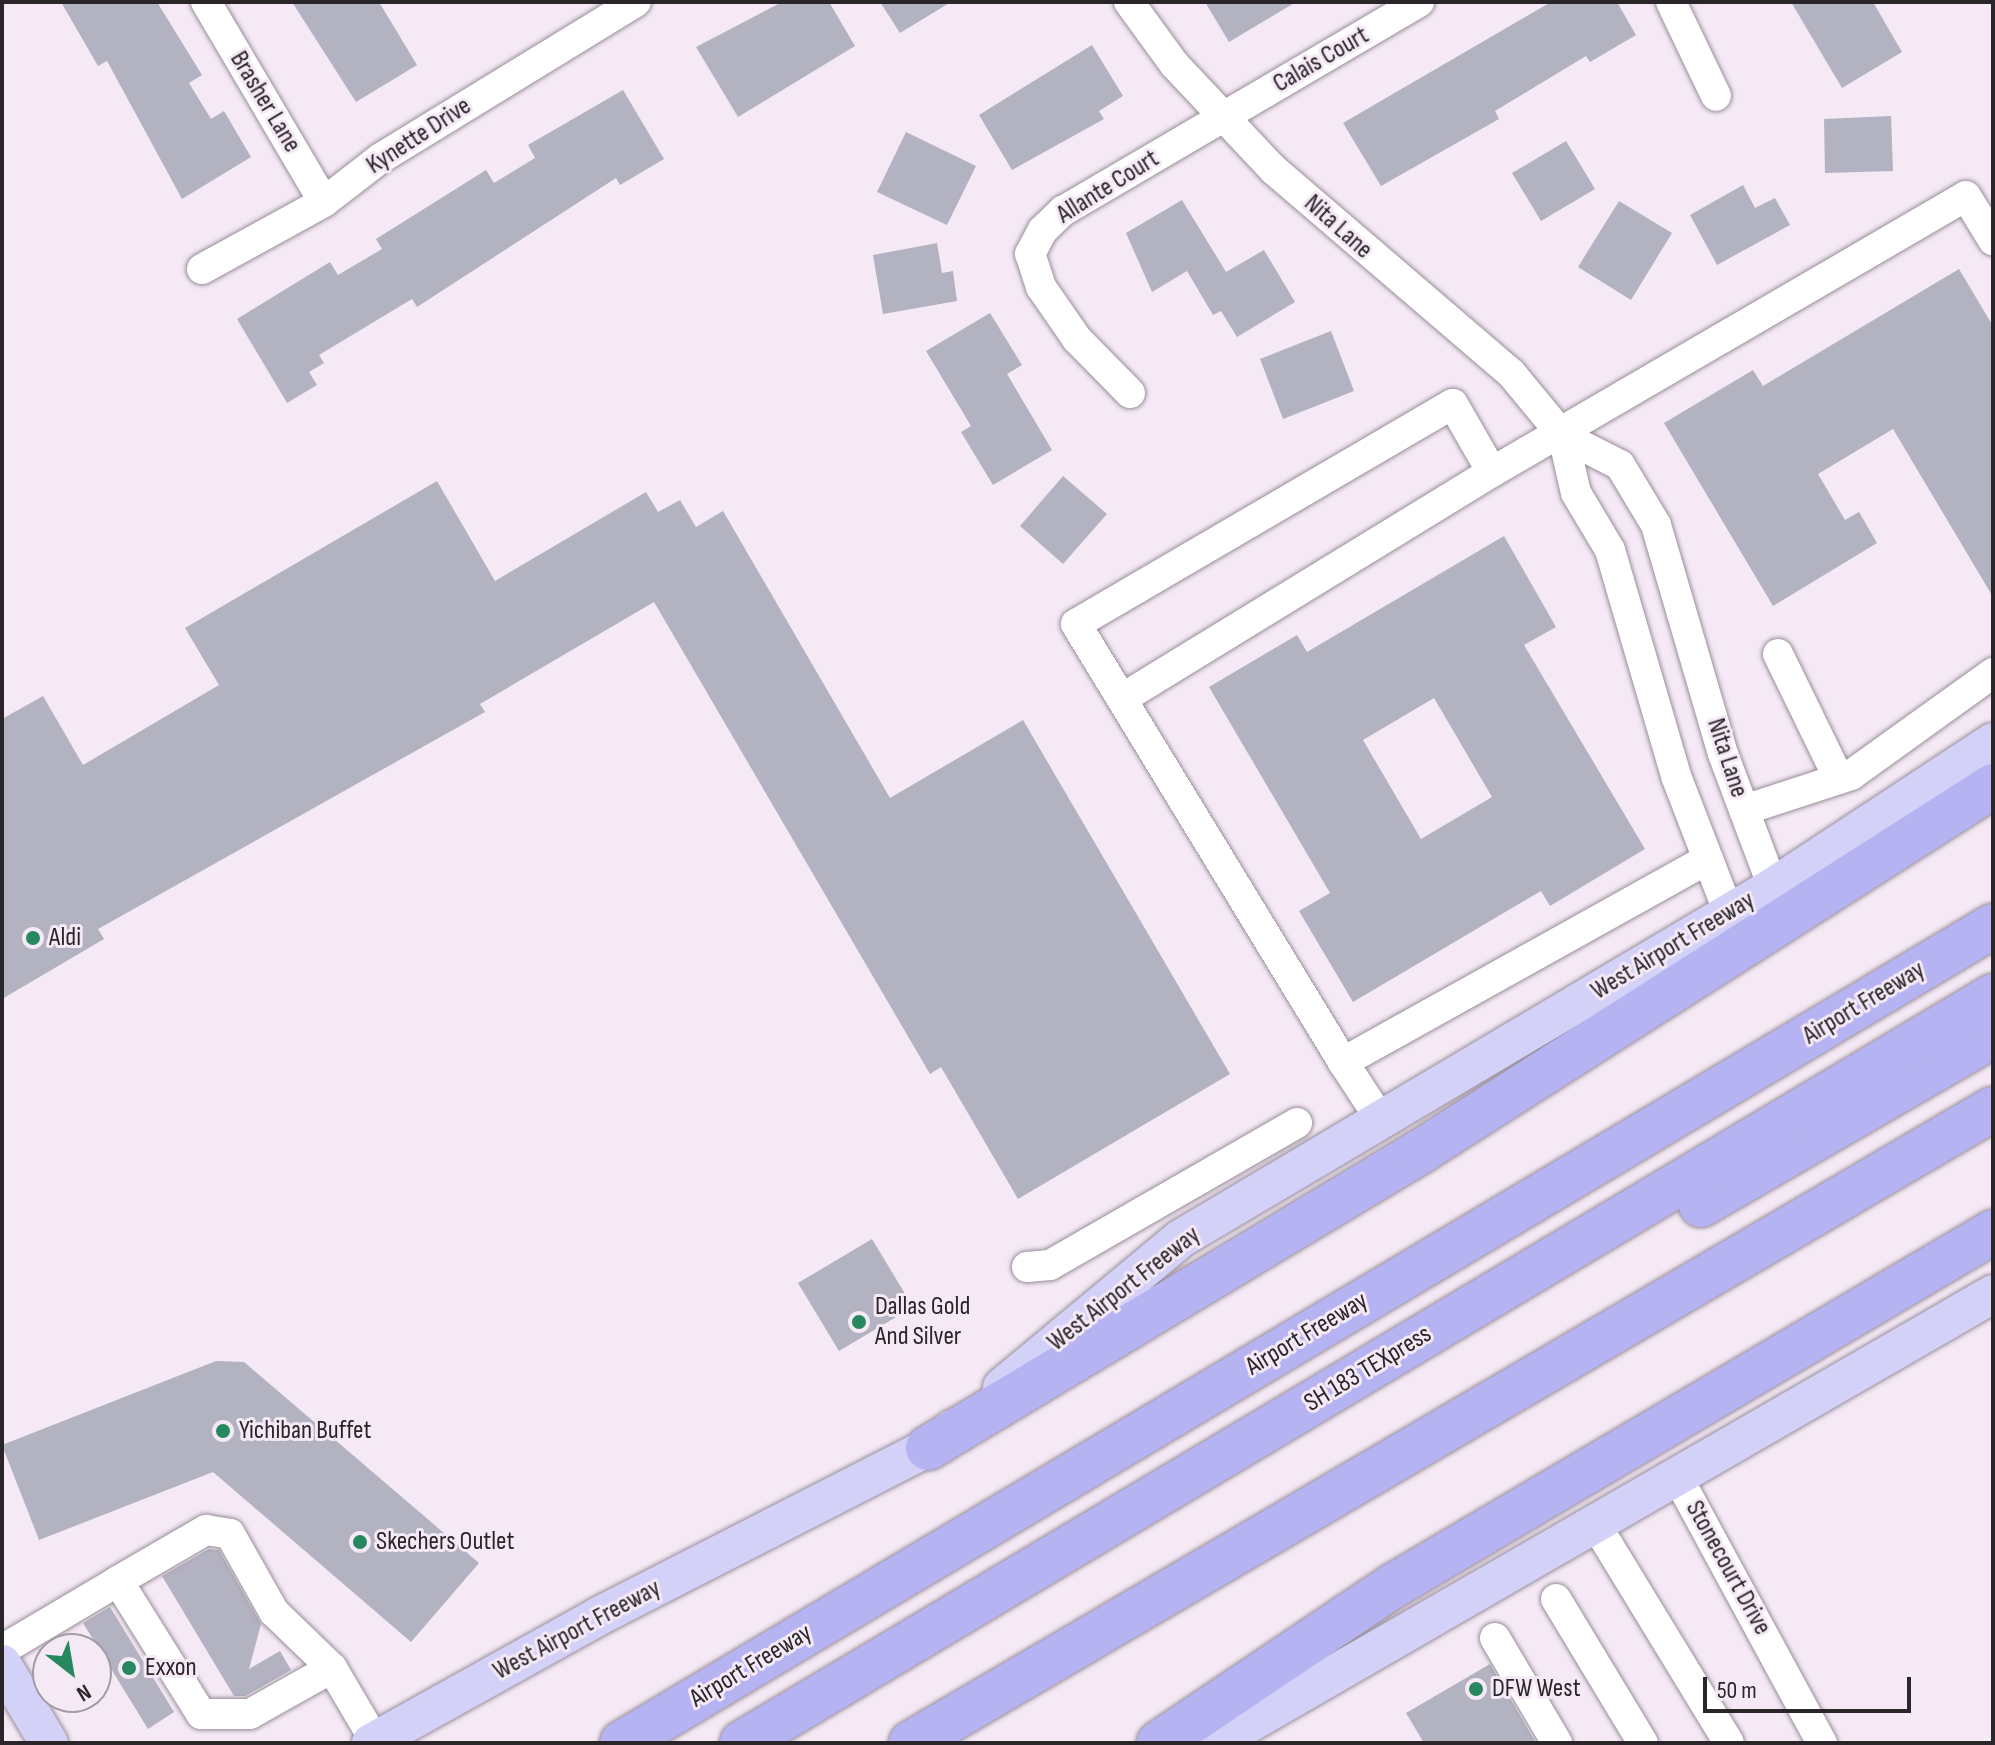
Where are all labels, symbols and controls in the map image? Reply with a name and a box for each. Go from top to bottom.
street label: Calais Court [1268,20,1374,100]
street label: Brasher Lane [223,46,307,158]
street label: Kynette Drive [361,91,477,181]
street label: Allante Court [1051,143,1165,231]
street label: Nita Lane [1297,188,1379,266]
street label: Nita Lane [1700,715,1754,801]
street label: West Airport Freeway [1586,885,1760,1007]
place label: Aldi [49,922,81,954]
marker: Aldi [24,929,42,947]
street label: Airport Freeway [1797,954,1931,1052]
street label: West Airport Freeway [1042,1220,1206,1358]
street label: Airport Freeway [1240,1285,1374,1383]
place label: Dallas Gold And Silver [875,1291,970,1352]
marker: Dallas Gold And Silver [850,1313,868,1331]
street label: SH 183 TEXpress [1299,1319,1437,1419]
place label: Yichiban Buffet [239,1415,371,1447]
marker: Yichiban Buffet [214,1422,232,1440]
street label: Stonecourt Drive [1678,1496,1778,1640]
place label: Skechers Outlet [376,1526,514,1558]
marker: Skechers Outlet [351,1533,369,1551]
street label: West Airport Freeway [488,1573,666,1687]
street label: Airport Freeway [684,1617,818,1715]
north arrow [32,1633,112,1713]
place label: Exxon [145,1652,197,1684]
marker: Exxon [120,1659,138,1677]
scale bar [1707,1661,1915,1711]
place label: DFW West [1492,1673,1581,1705]
text: 50 m [1717,1676,1757,1705]
text: N [72,1678,96,1707]
marker: DFW West [1467,1680,1485,1698]

